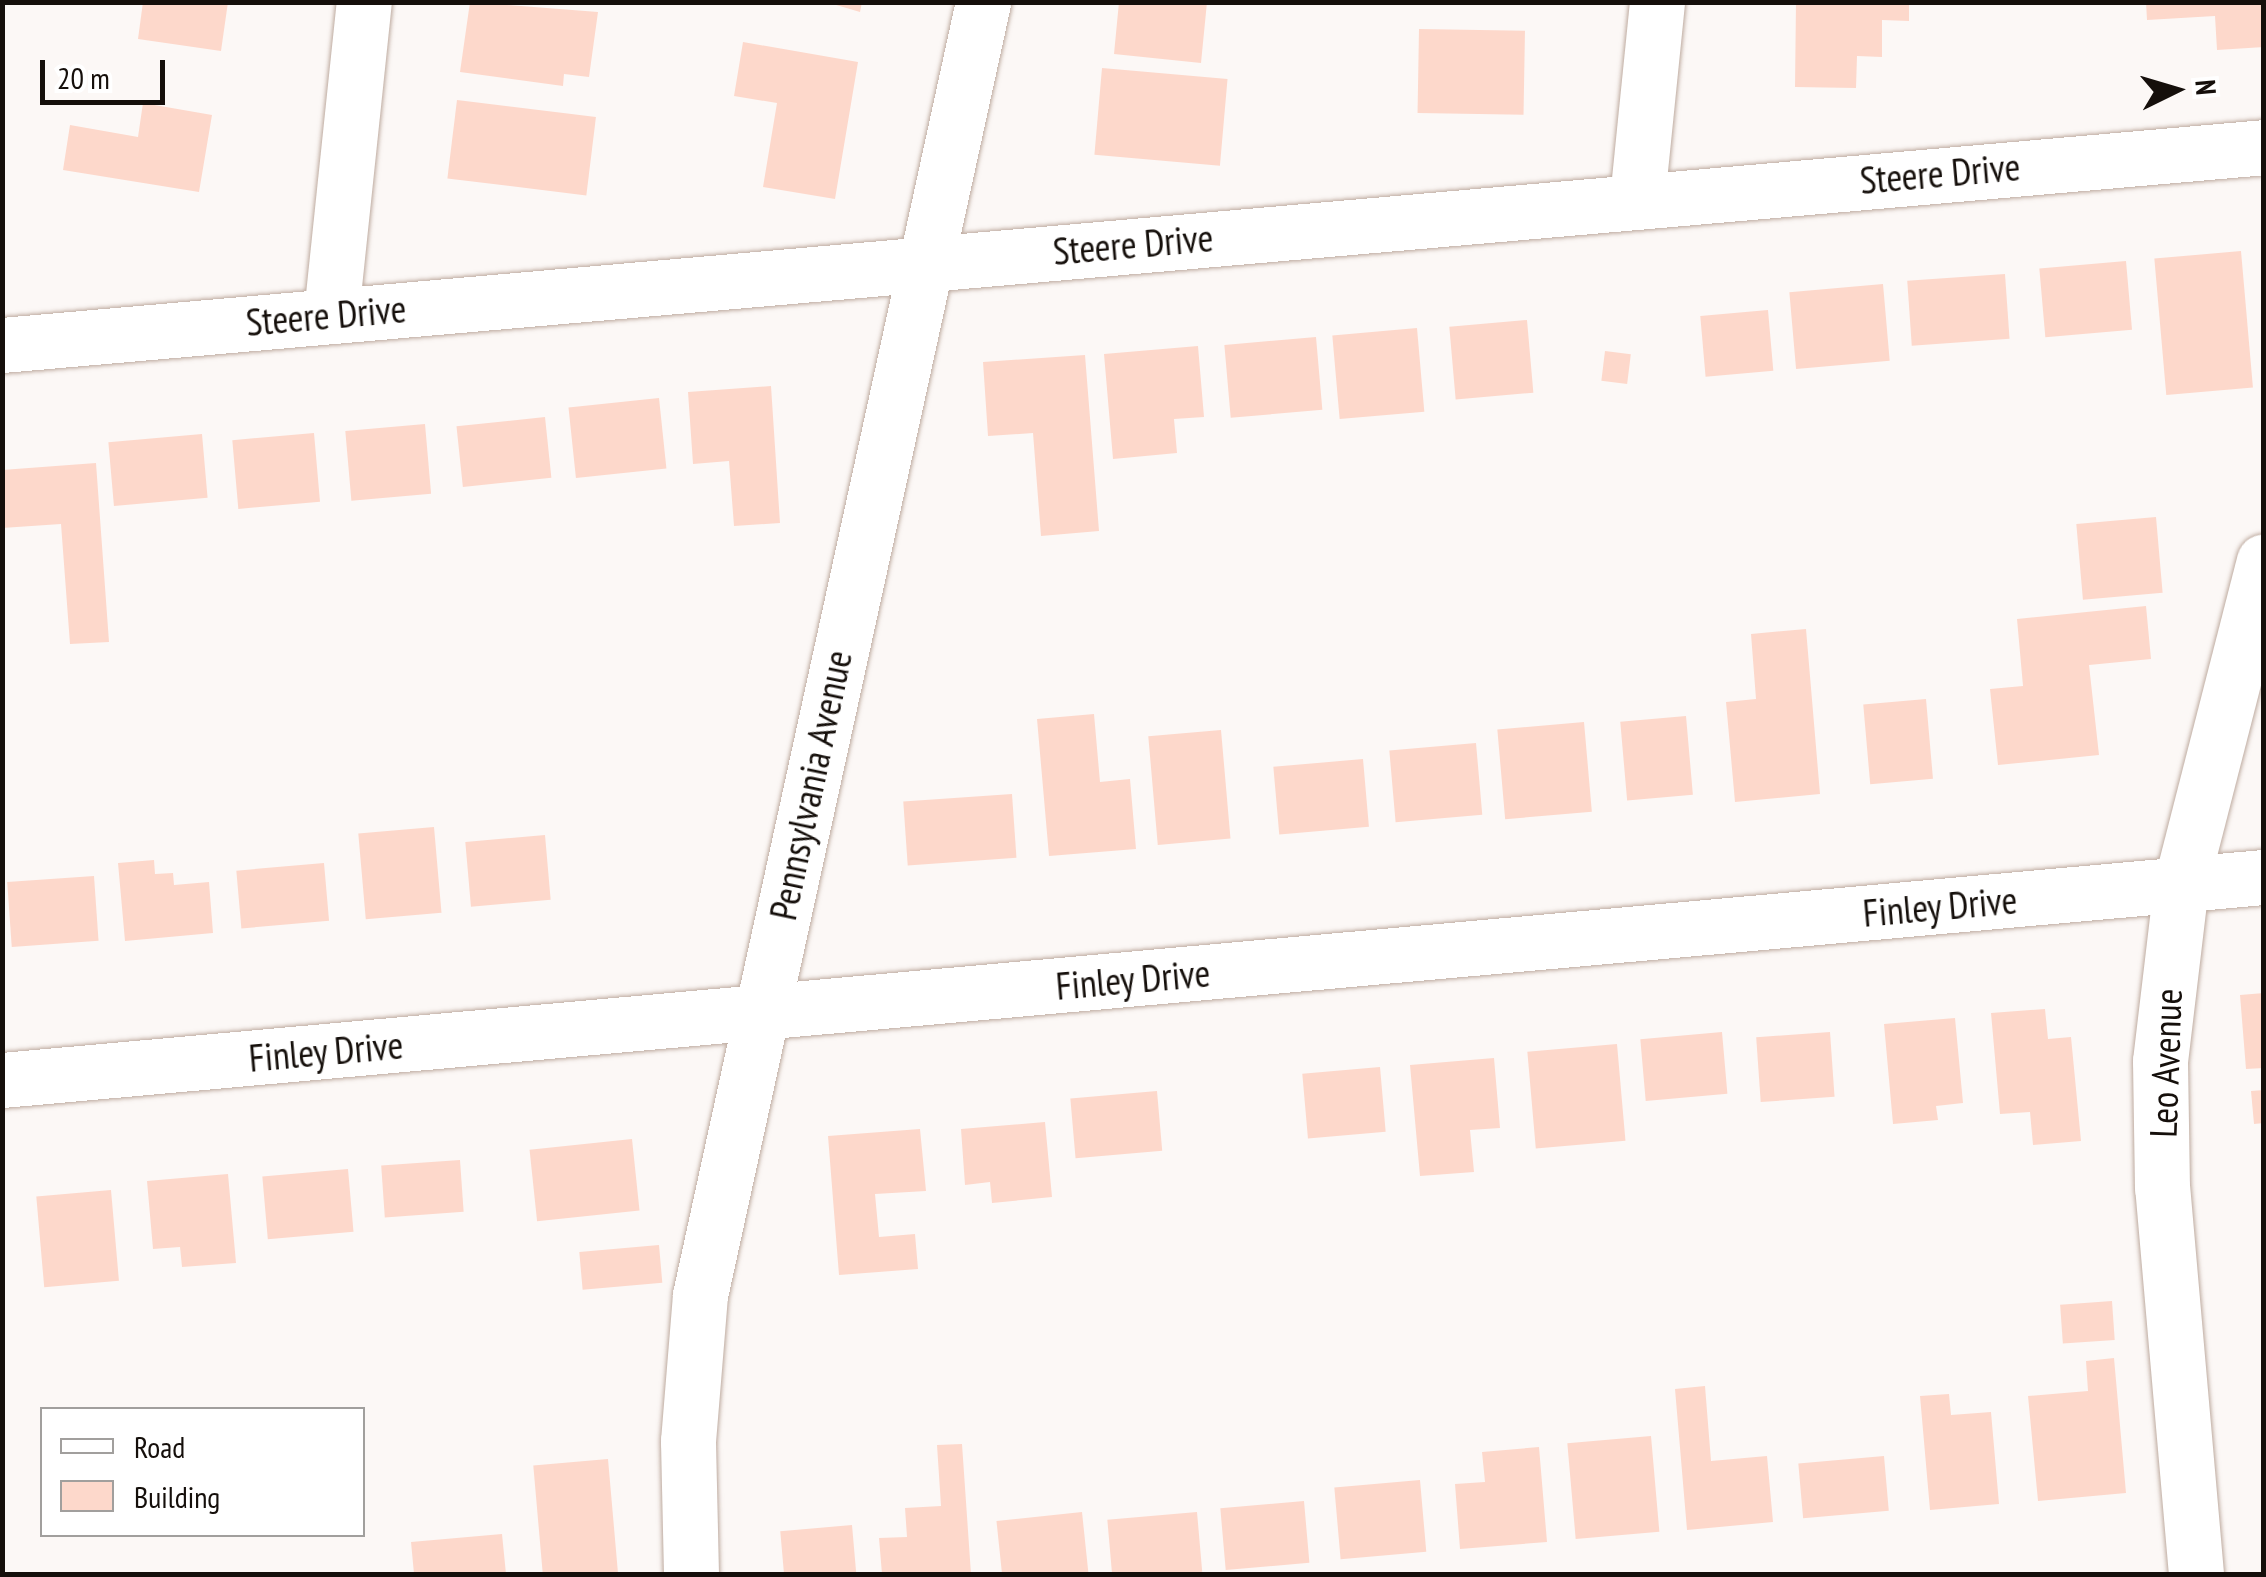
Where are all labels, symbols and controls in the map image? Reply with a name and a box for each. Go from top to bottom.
scale bar [45,40,170,102]
north arrow [2126,40,2226,140]
text: 20 m [57,58,110,97]
text: N [2187,78,2225,96]
street label: Steere Drive [1858,143,2022,203]
street label: Steere Drive [1051,214,1215,274]
street label: Steere Drive [244,285,408,345]
street label: Pennsylvania Avenue [759,646,861,924]
street label: Finley Drive [1860,876,2020,936]
street label: Finley Drive [1053,949,1213,1009]
street label: Leo Avenue [2140,987,2190,1139]
street label: Finley Drive [246,1021,406,1081]
legend [40,1407,365,1537]
text: Road [134,1427,185,1466]
text: Building [134,1477,220,1516]

